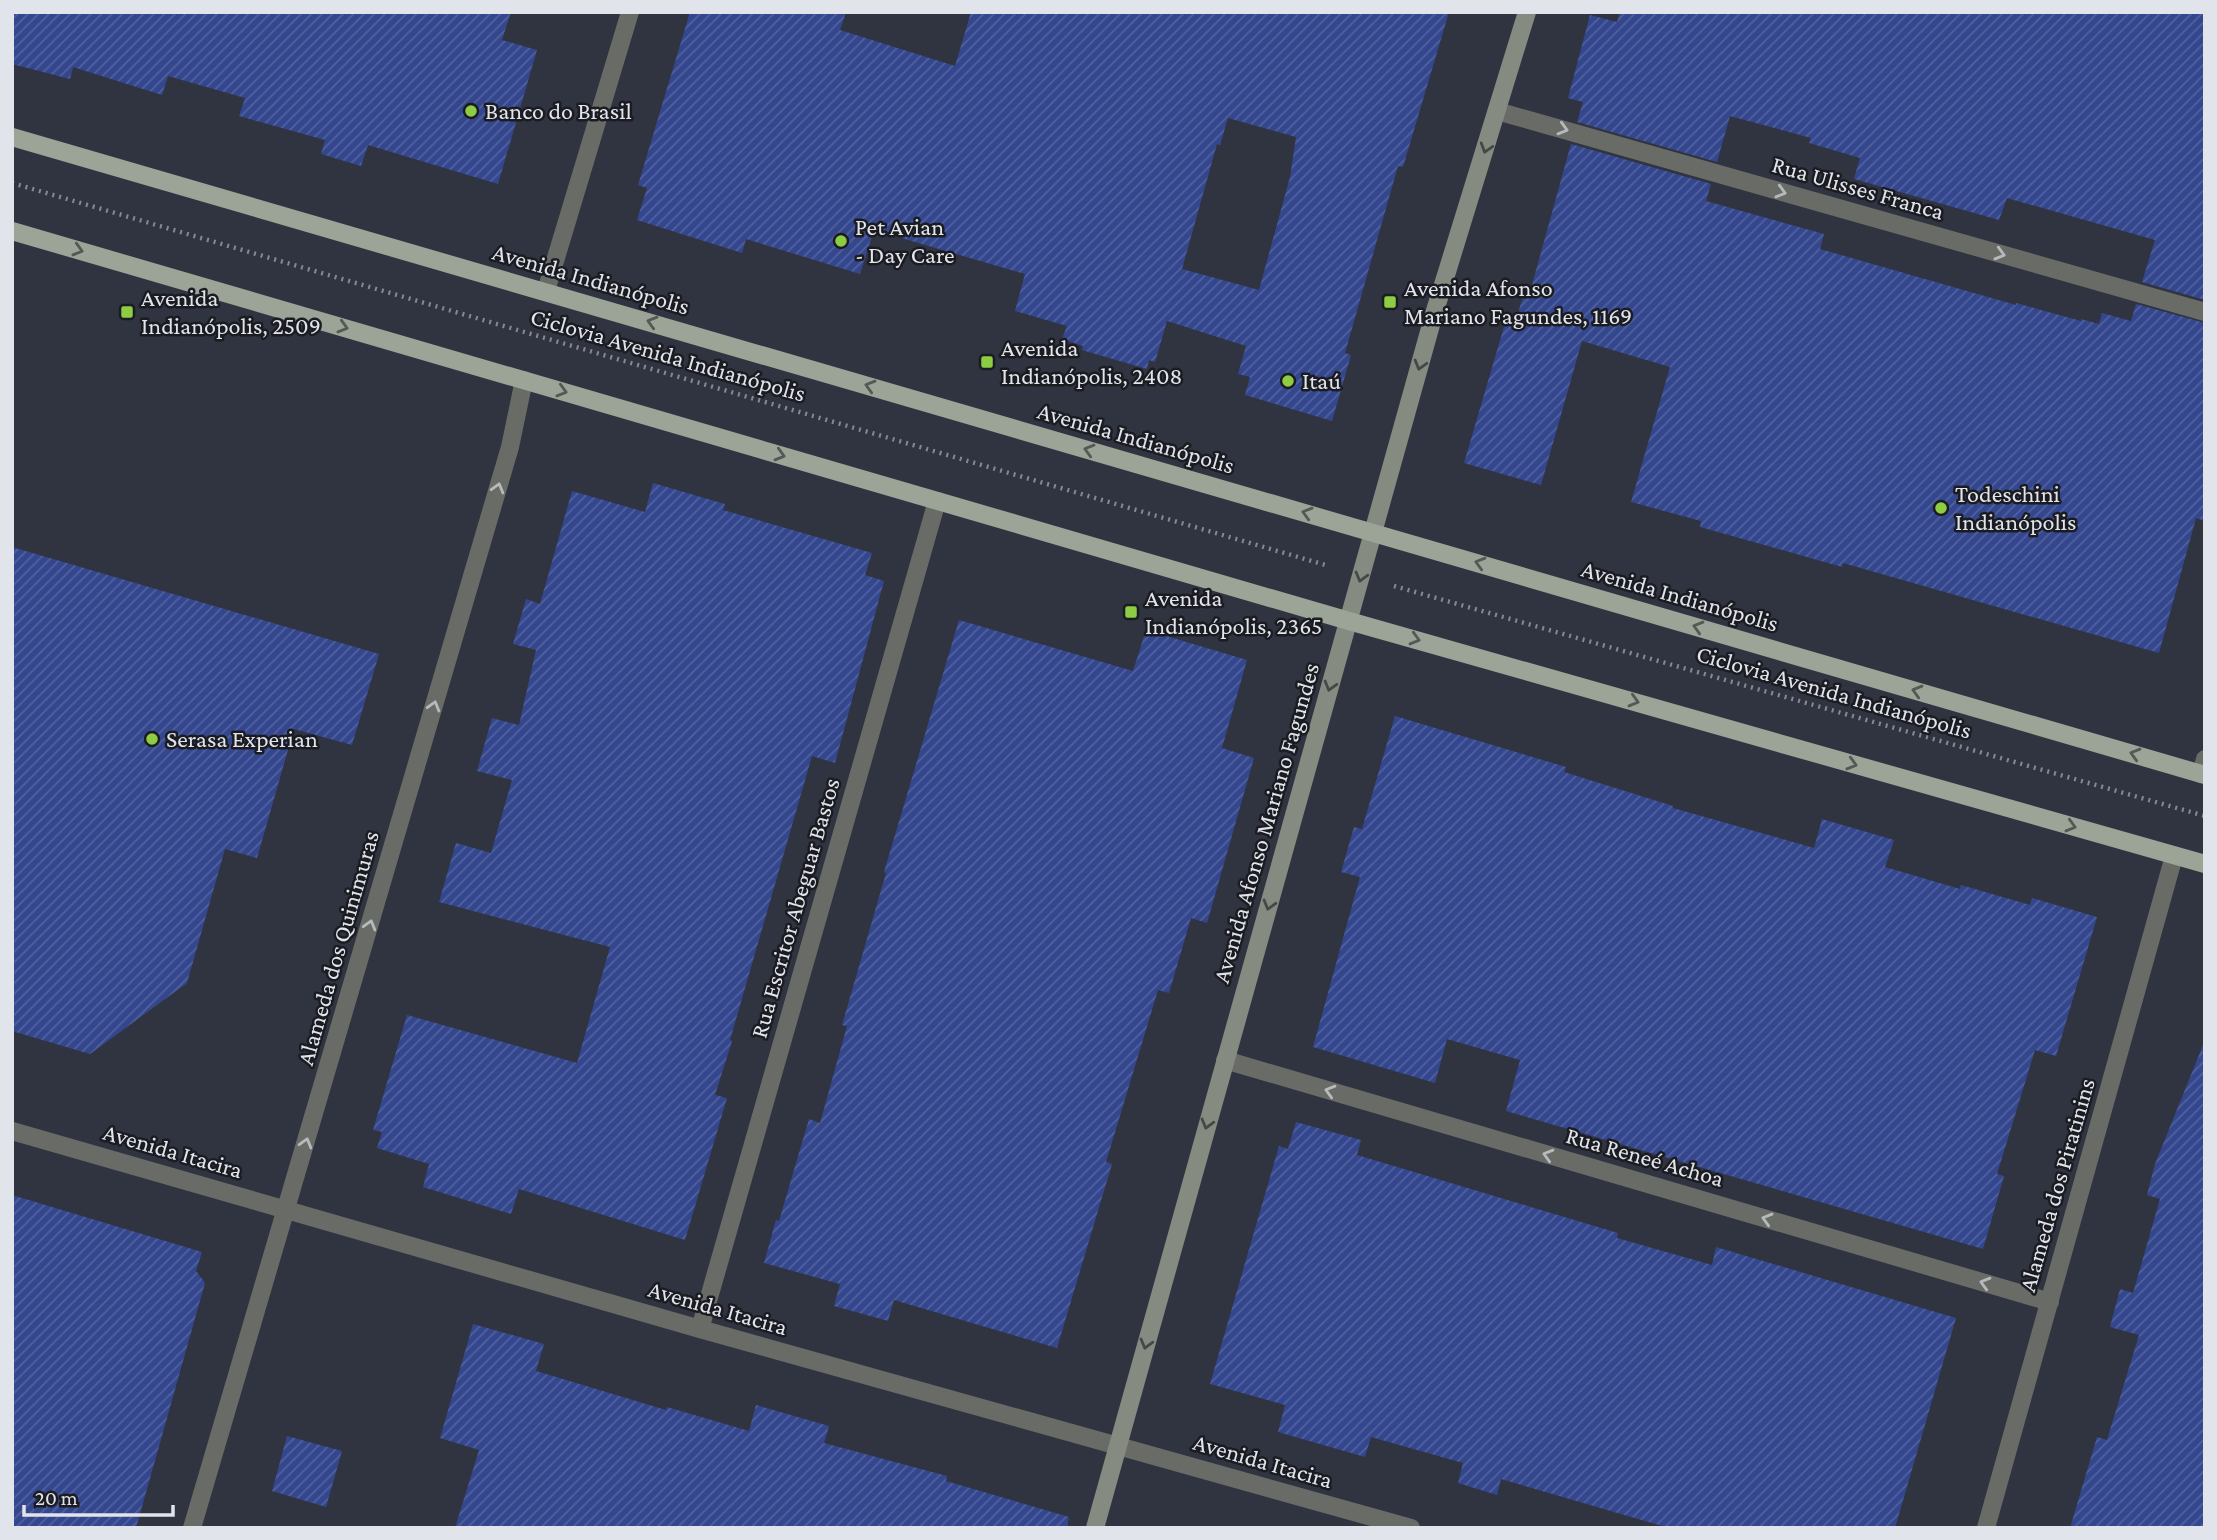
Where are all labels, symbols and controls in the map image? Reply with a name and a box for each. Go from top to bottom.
place label: Banco do Brasil [485,97,632,124]
marker: Banco do Brasil [463,103,479,119]
one-way arrow [1556,121,1568,136]
one-way arrow [1479,141,1494,153]
street label: Rua Ulisses Franca [1769,150,1947,225]
one-way arrow [1775,183,1787,198]
place label: Pet Avian - Day Care [855,213,955,268]
marker: Pet Avian - Day Care [833,233,849,249]
street label: Avenida Indianópolis [490,238,693,320]
one-way arrow [72,241,84,256]
one-way arrow [1994,246,2006,261]
place label: Avenida Afonso Mariano Fagundes, 1169 [1404,274,1632,329]
place label: Avenida Indianópolis, 2509 [141,284,321,339]
marker: Avenida Afonso Mariano Fagundes, 1169 [1382,294,1398,310]
street label: Ciclovia Avenida Indianópolis [528,302,809,407]
marker: Avenida Indianópolis, 2509 [119,304,135,320]
one-way arrow [646,316,658,331]
one-way arrow [337,319,349,333]
place label: Avenida Indianópolis, 2408 [1001,334,1183,389]
marker: Avenida Indianópolis, 2408 [979,354,995,370]
one-way arrow [1413,359,1428,371]
place label: Itaú [1302,367,1341,394]
marker: Itaú [1280,373,1296,389]
one-way arrow [864,380,876,394]
one-way arrow [555,382,567,397]
street label: Avenida Indianópolis [1035,397,1238,479]
one-way arrow [1083,443,1095,458]
one-way arrow [774,446,786,461]
place label: Todeschini Indianópolis [1955,480,2076,535]
one-way arrow [489,482,504,494]
marker: Todeschini Indianópolis [1933,500,1949,516]
one-way arrow [1301,507,1313,522]
street label: Avenida Indianópolis [1579,555,1782,637]
one-way arrow [1474,557,1486,572]
one-way arrow [1355,570,1369,582]
place label: Avenida Indianópolis, 2365 [1145,584,1322,639]
marker: Avenida Indianópolis, 2365 [1123,604,1139,620]
one-way arrow [1693,621,1705,635]
one-way arrow [1409,631,1421,645]
street label: Ciclovia Avenida Indianópolis [1694,639,1975,744]
street label: Avenida Afonso Mariano Fagundes [1207,660,1324,986]
one-way arrow [1324,680,1339,692]
one-way arrow [1911,684,1923,699]
one-way arrow [1627,693,1639,708]
one-way arrow [425,701,440,713]
place label: Serasa Experian [166,725,318,752]
marker: Serasa Experian [144,731,160,747]
one-way arrow [2129,748,2141,763]
one-way arrow [1846,755,1858,770]
street label: Rua Escritor Abeguar Bastos [744,775,845,1041]
one-way arrow [2065,818,2077,833]
street label: Alameda dos Quinimuras [291,828,384,1068]
one-way arrow [1262,899,1277,911]
one-way arrow [362,919,376,931]
street label: Alameda dos Piratinins [2013,1075,2100,1295]
one-way arrow [1324,1084,1336,1099]
street label: Avenida Itacira [100,1118,246,1183]
one-way arrow [1201,1118,1215,1130]
street label: Rua Reneé Achoa [1563,1121,1727,1192]
one-way arrow [298,1137,313,1149]
one-way arrow [1542,1148,1554,1163]
one-way arrow [1761,1212,1773,1227]
street label: Avenida Itacira [645,1275,791,1340]
one-way arrow [1979,1276,1991,1291]
one-way arrow [1140,1337,1155,1349]
street label: Avenida Itacira [1190,1428,1336,1493]
scale bar [24,1474,173,1518]
text: 20 m [35,1486,78,1510]

